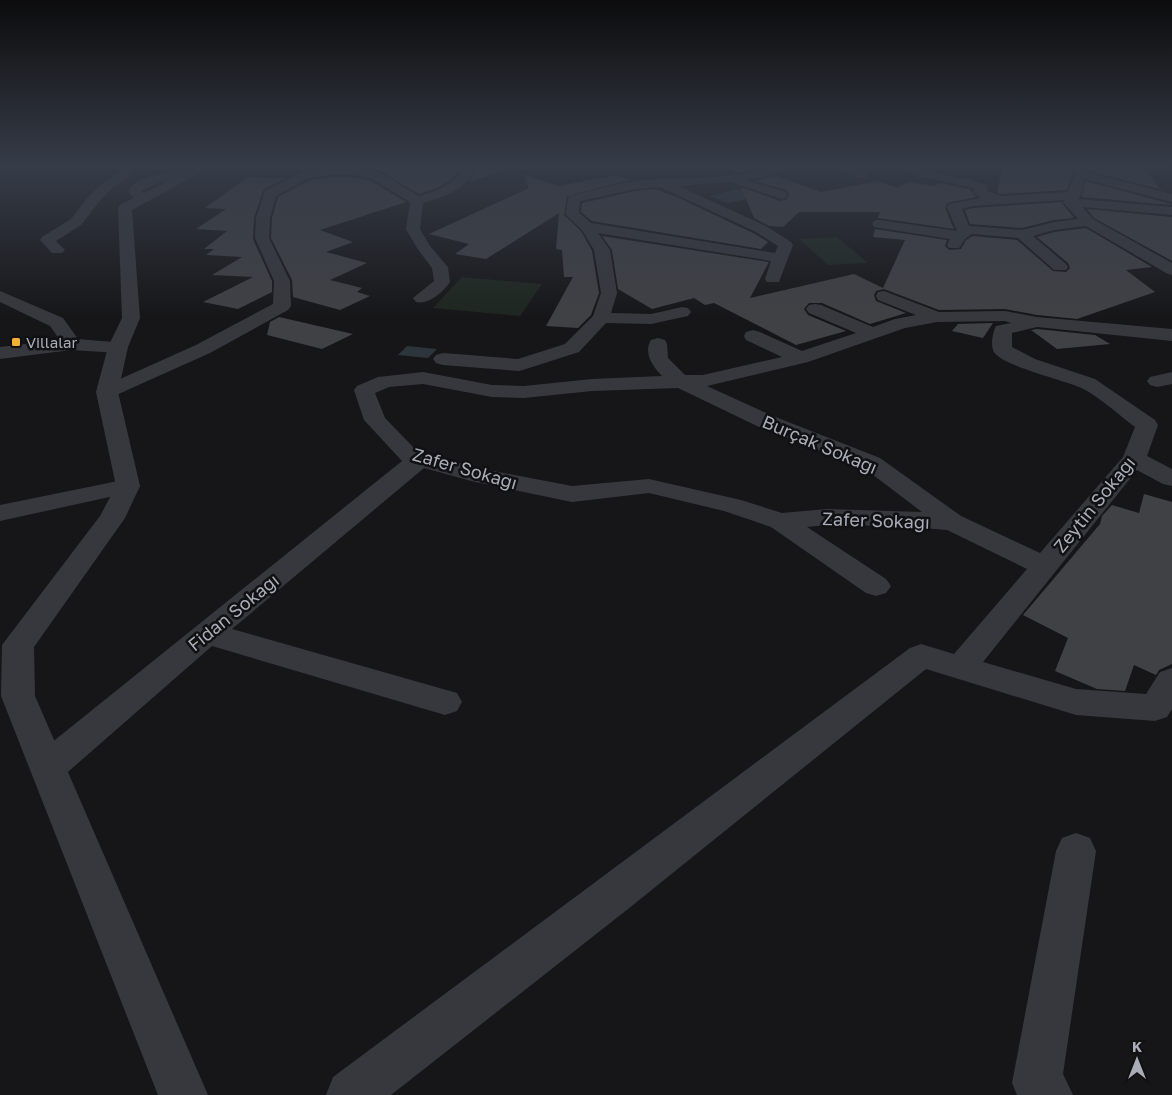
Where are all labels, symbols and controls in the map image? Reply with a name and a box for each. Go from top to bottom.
place label: Villalar [26,333,77,351]
marker: Villalar [10,336,22,348]
street label: Burçak Sokağı [759,410,881,478]
street label: Zafer Sokağı [410,443,520,493]
street label: Zeytin Sokağı [1049,452,1139,556]
street label: Zafer Sokağı [822,507,930,533]
street label: Fidan Sokağı [183,569,283,655]
north arrow [1112,1035,1162,1085]
text: K [1132,1038,1142,1055]

